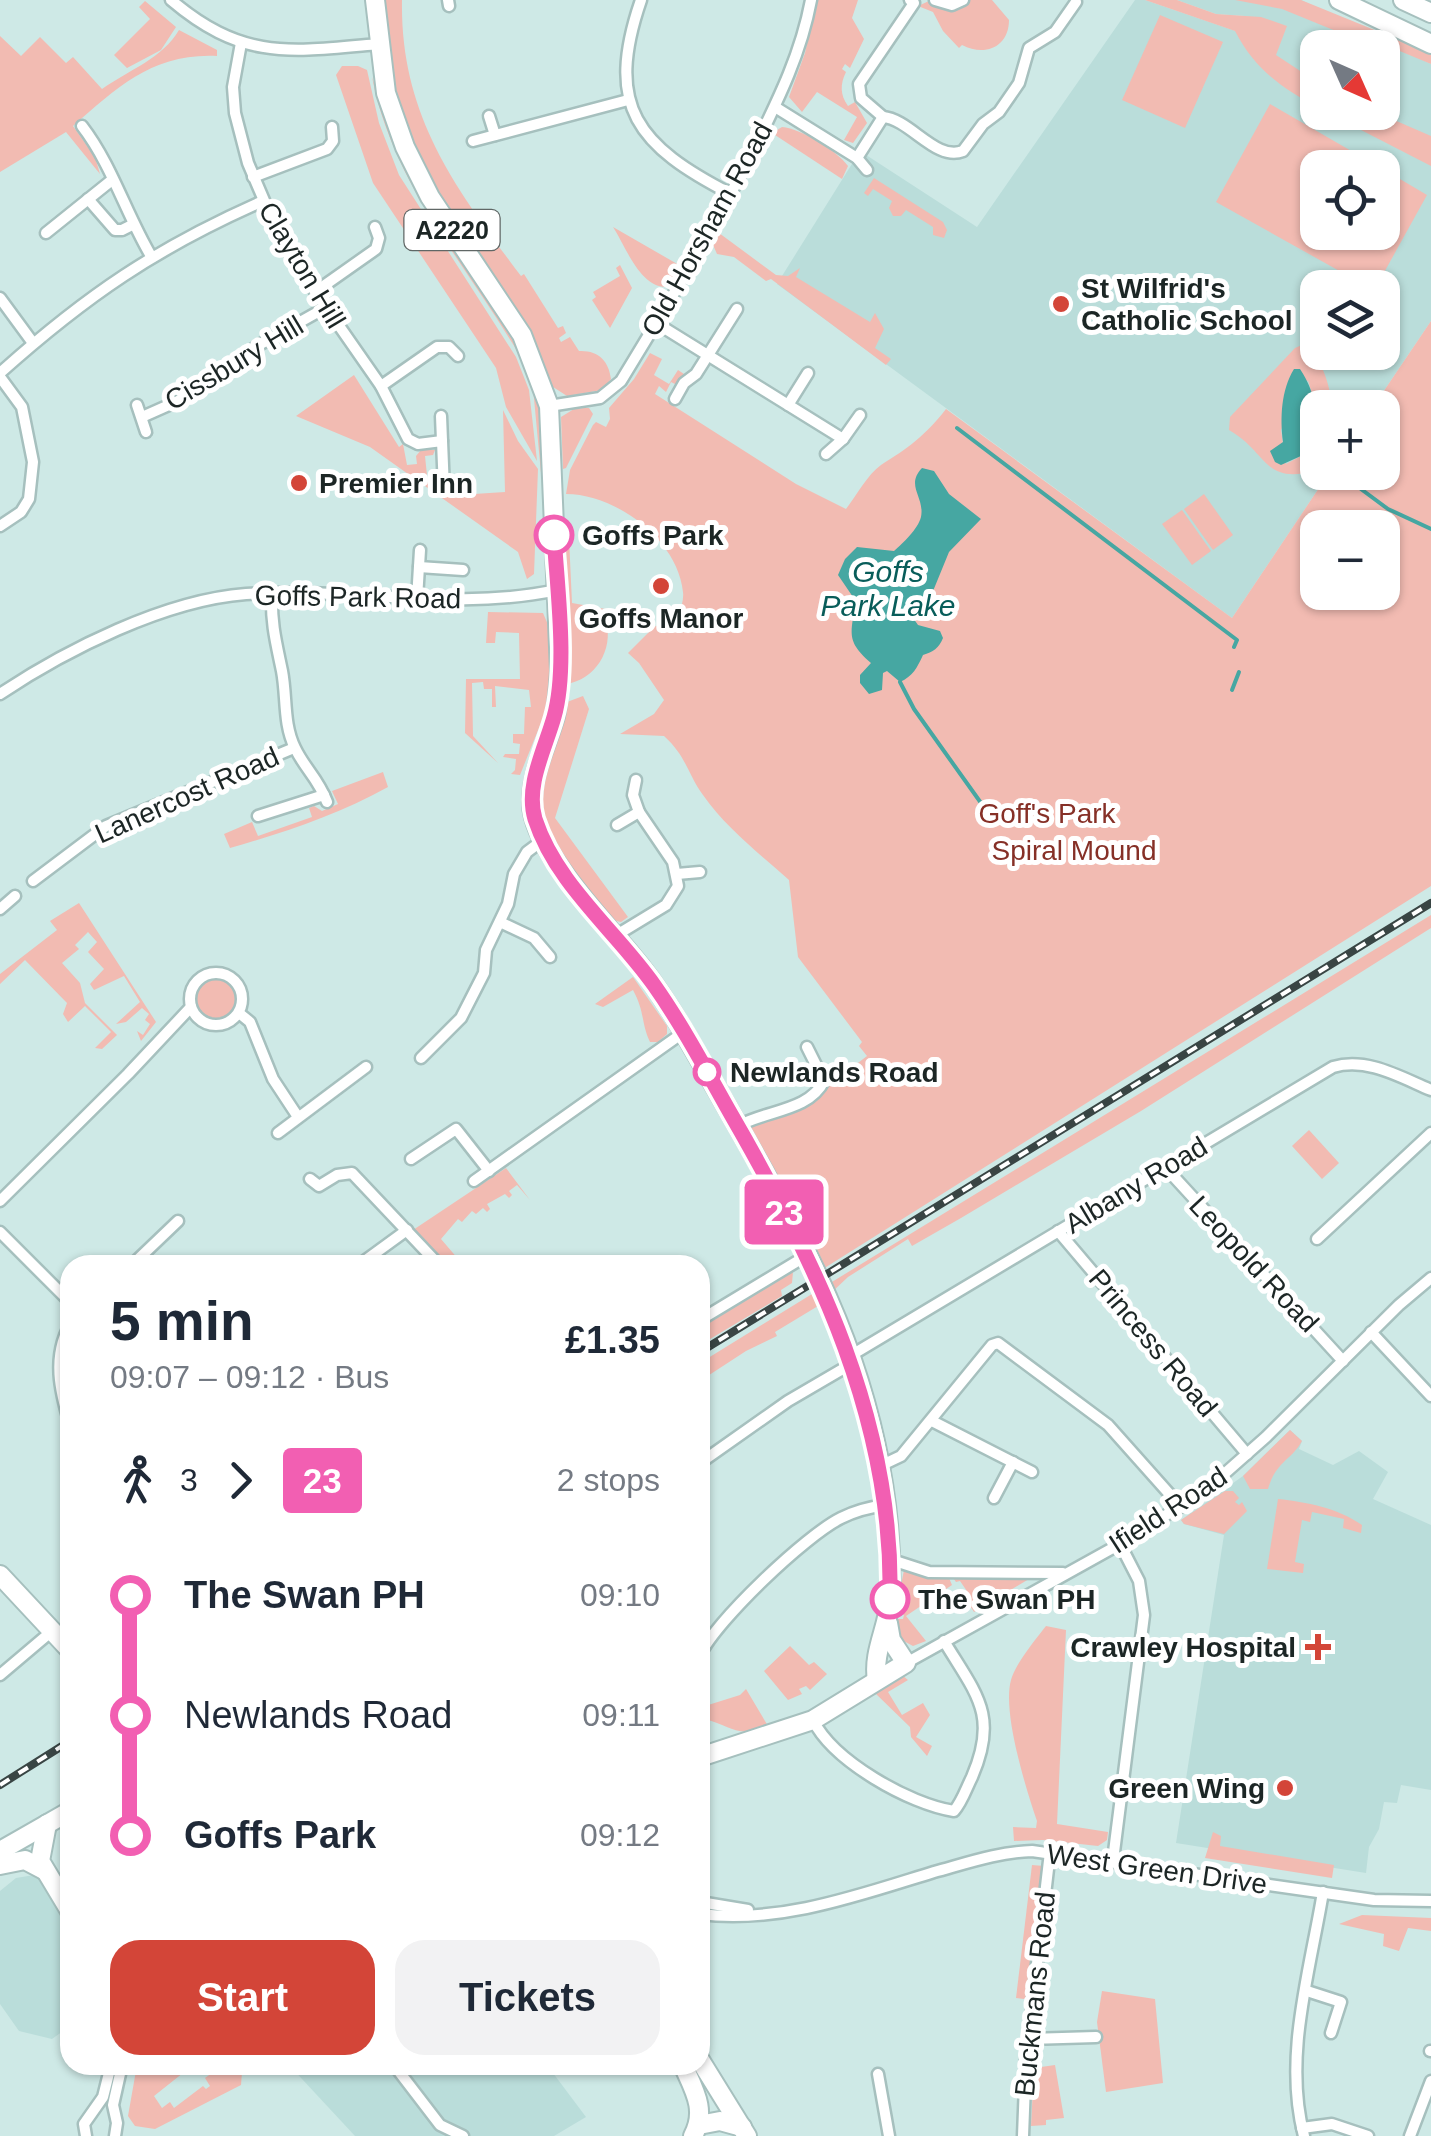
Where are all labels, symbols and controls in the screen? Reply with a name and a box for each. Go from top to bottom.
north arrow [1300,30,1400,130]
map controls [1300,30,1400,610]
street label: Old Horsham Road [635,117,779,341]
button: locate [1300,150,1400,250]
street label: Clayton Hill [252,196,352,334]
road number: A2220 [404,210,500,250]
button: layers [1300,270,1400,370]
place label: St Wilfrid's Catholic School [1081,273,1293,336]
marker: St Wilfrid's Catholic School [1050,293,1072,315]
street label: Cissbury Hill [159,310,309,416]
button: + [1300,390,1400,490]
place label: Premier Inn [319,468,473,499]
marker: Premier Inn [288,472,310,494]
button: − [1300,510,1400,610]
marker: Goffs Park [535,516,573,554]
place label: Goffs Park [582,520,724,551]
water label: Goffs Park Lake [820,555,956,622]
marker: Goffs Manor [650,575,672,597]
street label: Goffs Park Road [255,580,461,614]
place label: Goffs Manor [579,603,744,634]
street label: Lanercost Road [90,741,284,849]
park label: Goff's Park [978,798,1117,829]
park label: Spiral Mound [992,835,1156,866]
place label: Newlands Road [730,1057,938,1088]
marker: Newlands Road [694,1059,720,1085]
street label: Albany Road [1059,1130,1213,1240]
line badge: 23 [739,1180,829,1244]
street label: Leopold Road [1183,1190,1325,1338]
text: 23 [765,1193,803,1232]
street label: Princess Road [1083,1263,1223,1423]
text: 5 min [110,1290,254,1352]
text: £1.35 [565,1319,660,1361]
text: 09:07 – 09:12 · Bus [110,1359,389,1395]
icon: walk [110,1453,165,1508]
icon: forward [213,1453,268,1508]
text: 23 [303,1461,342,1500]
street label: Ifield Road [1103,1461,1233,1559]
text: 3 [180,1462,198,1498]
text: 2 stops [557,1462,660,1498]
text: The Swan PH [184,1574,425,1616]
text: 09:10 [580,1577,660,1613]
marker: The Swan PH [871,1580,909,1618]
place label: The Swan PH [918,1584,1095,1615]
place label: Crawley Hospital [1070,1632,1296,1663]
marker: Crawley Hospital [1305,1634,1331,1660]
text: Newlands Road [184,1694,452,1736]
text: 09:11 [582,1697,660,1733]
place label: Green Wing [1108,1773,1265,1804]
marker: Green Wing [1274,1777,1296,1799]
text: Goffs Park [184,1814,376,1856]
text: 09:12 [580,1817,660,1853]
street label: West Green Drive [1045,1838,1269,1900]
street label: Buckmans Road [1009,1890,1061,2098]
button: Start [110,1940,375,2055]
button: Tickets [395,1940,660,2055]

